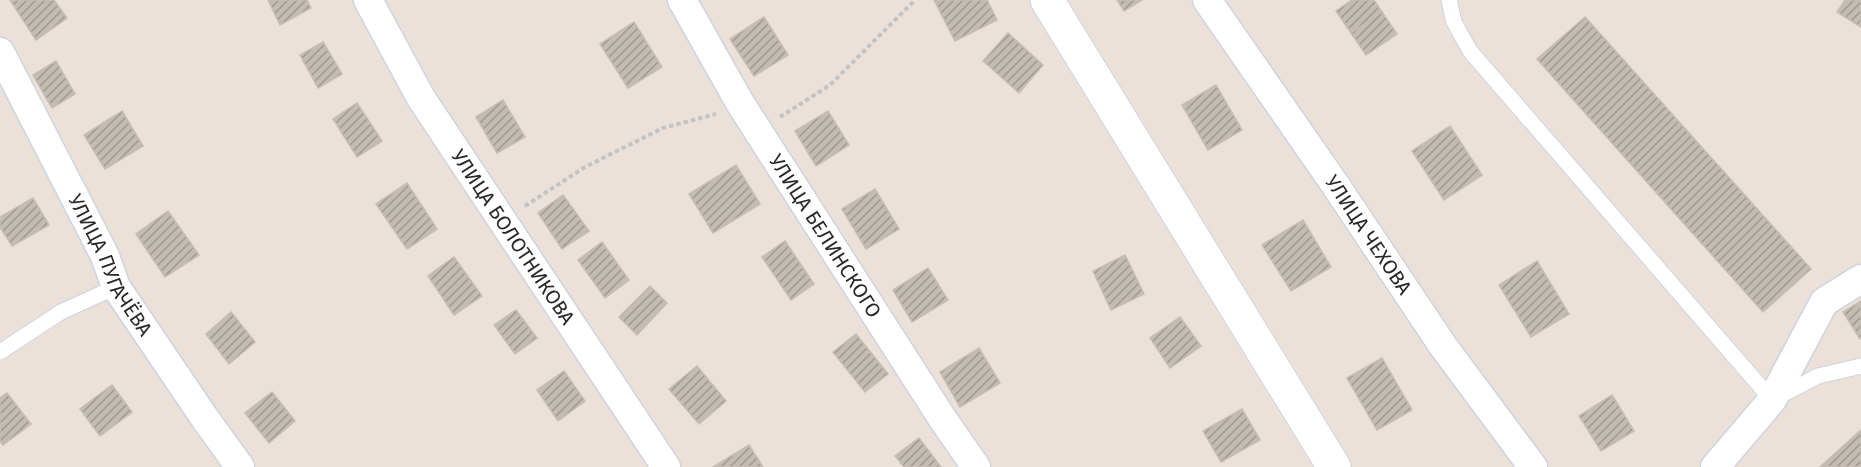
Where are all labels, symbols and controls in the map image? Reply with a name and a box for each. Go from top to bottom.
street label: УЛИЦА БОЛОТНИКОВА [446,145,580,329]
street label: УЛИЦА БЕЛИНСКОГО [764,150,886,322]
street label: УЛИЦА ЧЕХОВА [1320,171,1417,299]
street label: УЛИЦА ПУГАЧЁВА [63,190,158,341]

